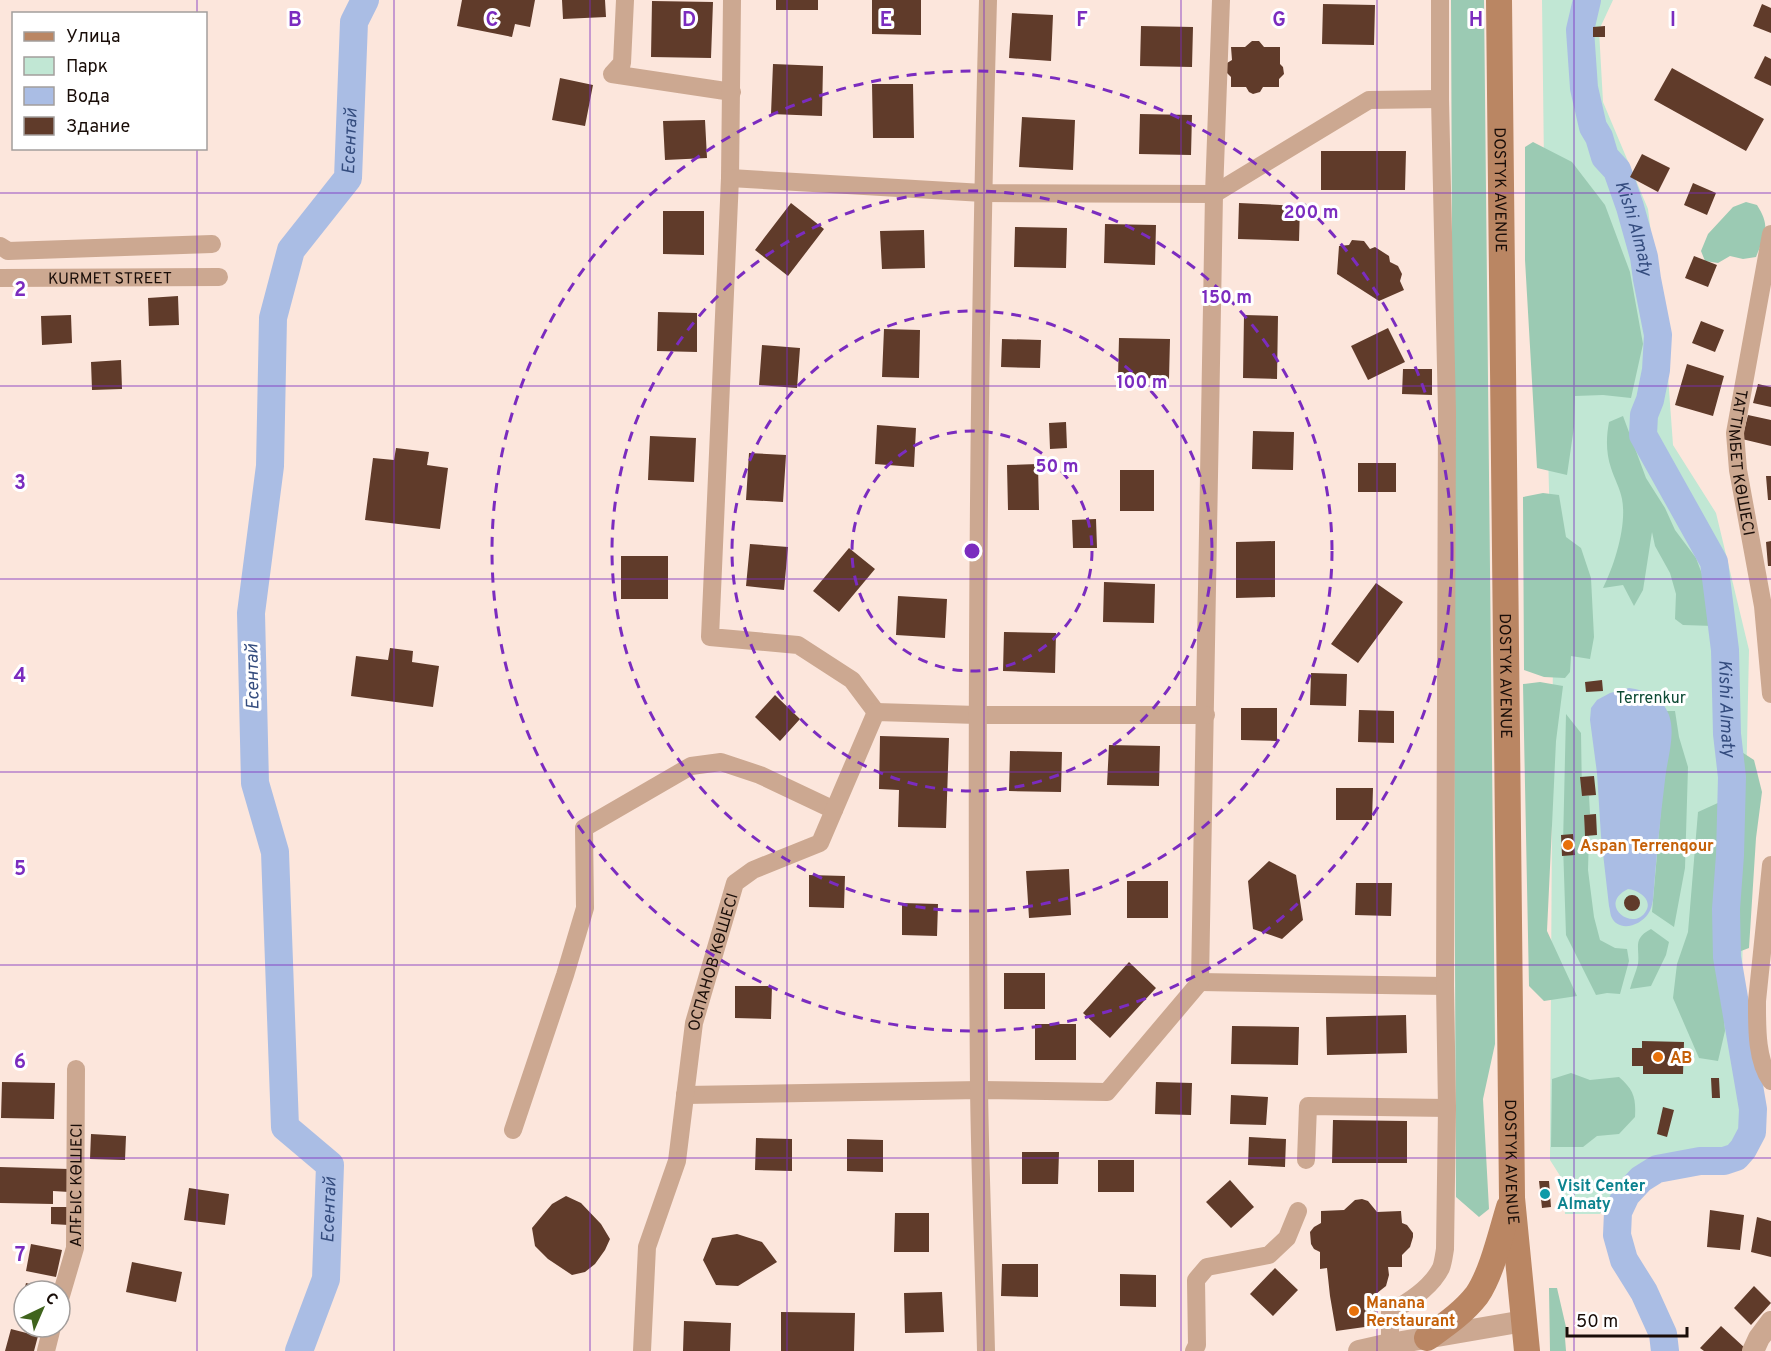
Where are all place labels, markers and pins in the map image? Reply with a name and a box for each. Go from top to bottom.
centre of rings [962,541,982,561]
place label: Aspan Terrenqour [1580,837,1714,857]
marker: Aspan Terrenqour [1561,838,1575,852]
place label: AB [1670,1049,1692,1069]
marker: AB [1651,1050,1665,1064]
place label: Visit Center Almaty [1557,1177,1646,1215]
marker: Visit Center Almaty [1538,1187,1552,1201]
place label: Manana Rerstaurant [1366,1294,1455,1332]
marker: Manana Rerstaurant [1347,1304,1361,1318]

